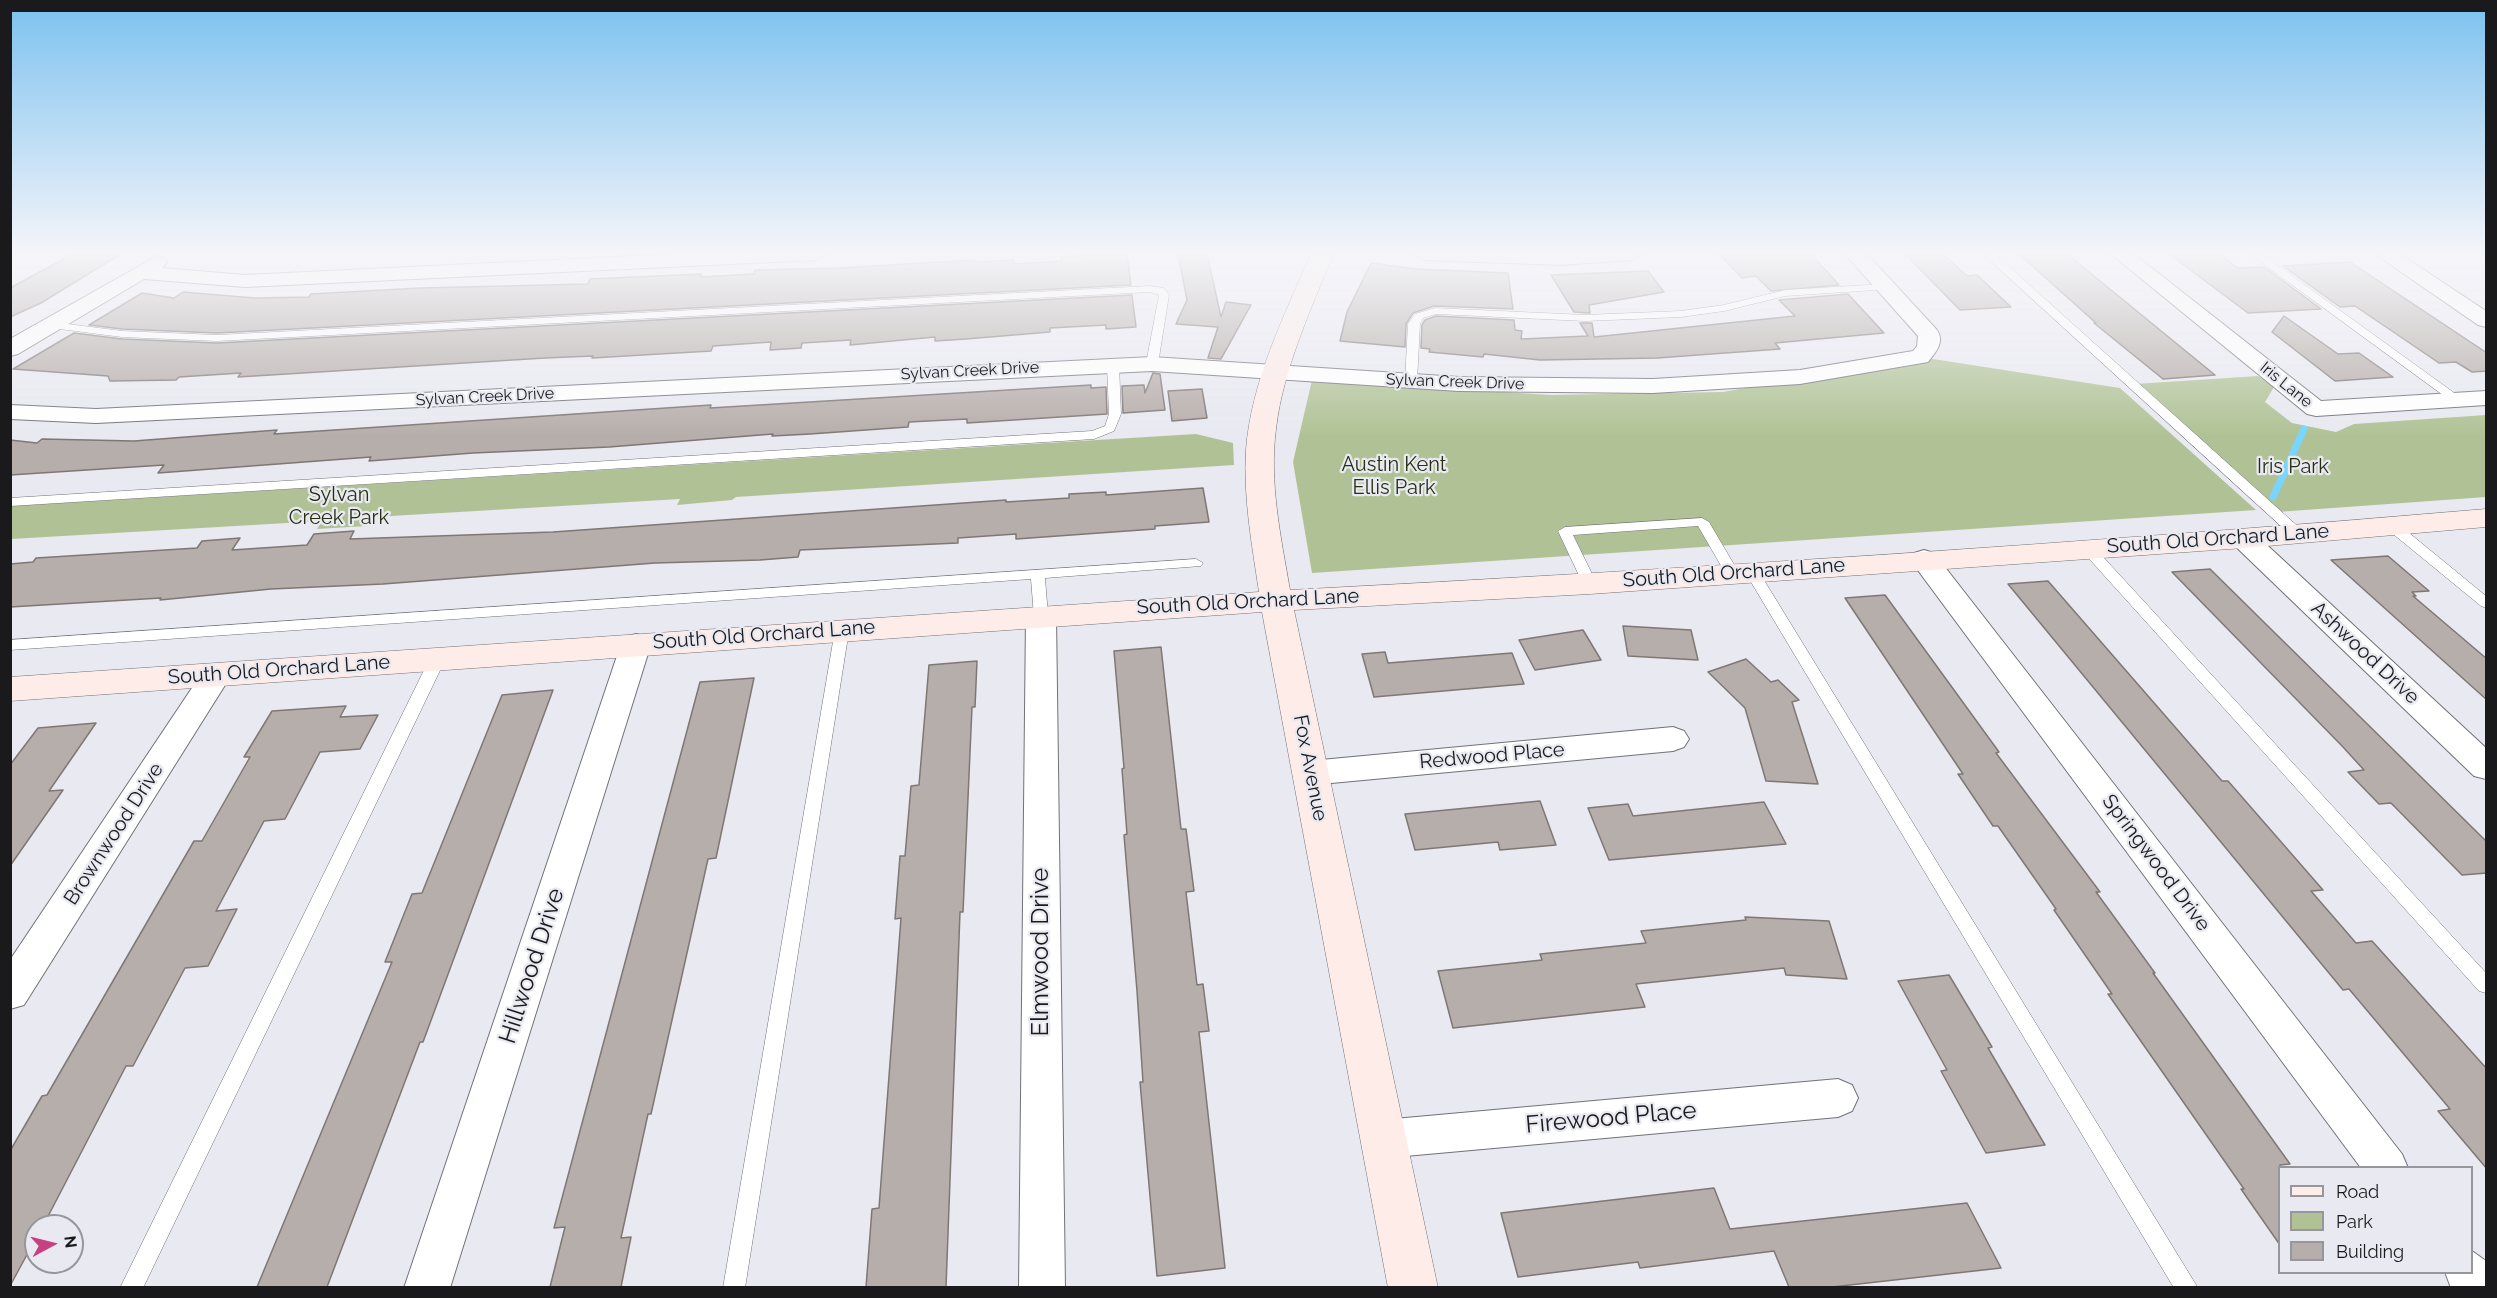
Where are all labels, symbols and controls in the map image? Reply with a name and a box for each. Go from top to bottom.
street label: Sylvan Creek Drive [900,358,1040,384]
street label: Iris Lane [2256,358,2316,412]
street label: Sylvan Creek Drive [1385,370,1525,394]
street label: Sylvan Creek Drive [415,384,555,410]
park label: Austin Kent Ellis Park [1342,453,1446,500]
park label: Iris Park [2257,455,2329,479]
park label: Sylvan Creek Park [289,483,389,530]
street label: South Old Orchard Lane [2106,519,2330,559]
street label: South Old Orchard Lane [1622,553,1846,593]
street label: South Old Orchard Lane [1136,584,1360,620]
street label: Ashwood Drive [2306,597,2424,709]
street label: South Old Orchard Lane [652,615,876,655]
street label: South Old Orchard Lane [167,650,391,690]
street label: Fox Avenue [1288,713,1332,823]
street label: Redwood Place [1418,738,1566,774]
street label: Brownwood Drive [59,759,169,909]
street label: Springwood Drive [2097,790,2215,936]
street label: Elmwood Drive [1027,868,1055,1036]
street label: Hillwood Drive [493,885,571,1047]
street label: Firewood Place [1524,1096,1698,1140]
legend [2278,1166,2473,1274]
text: Road [2336,1181,2379,1202]
text: Park [2336,1211,2373,1232]
north arrow [24,1214,84,1274]
text: N [60,1235,81,1249]
text: Building [2336,1241,2404,1262]

